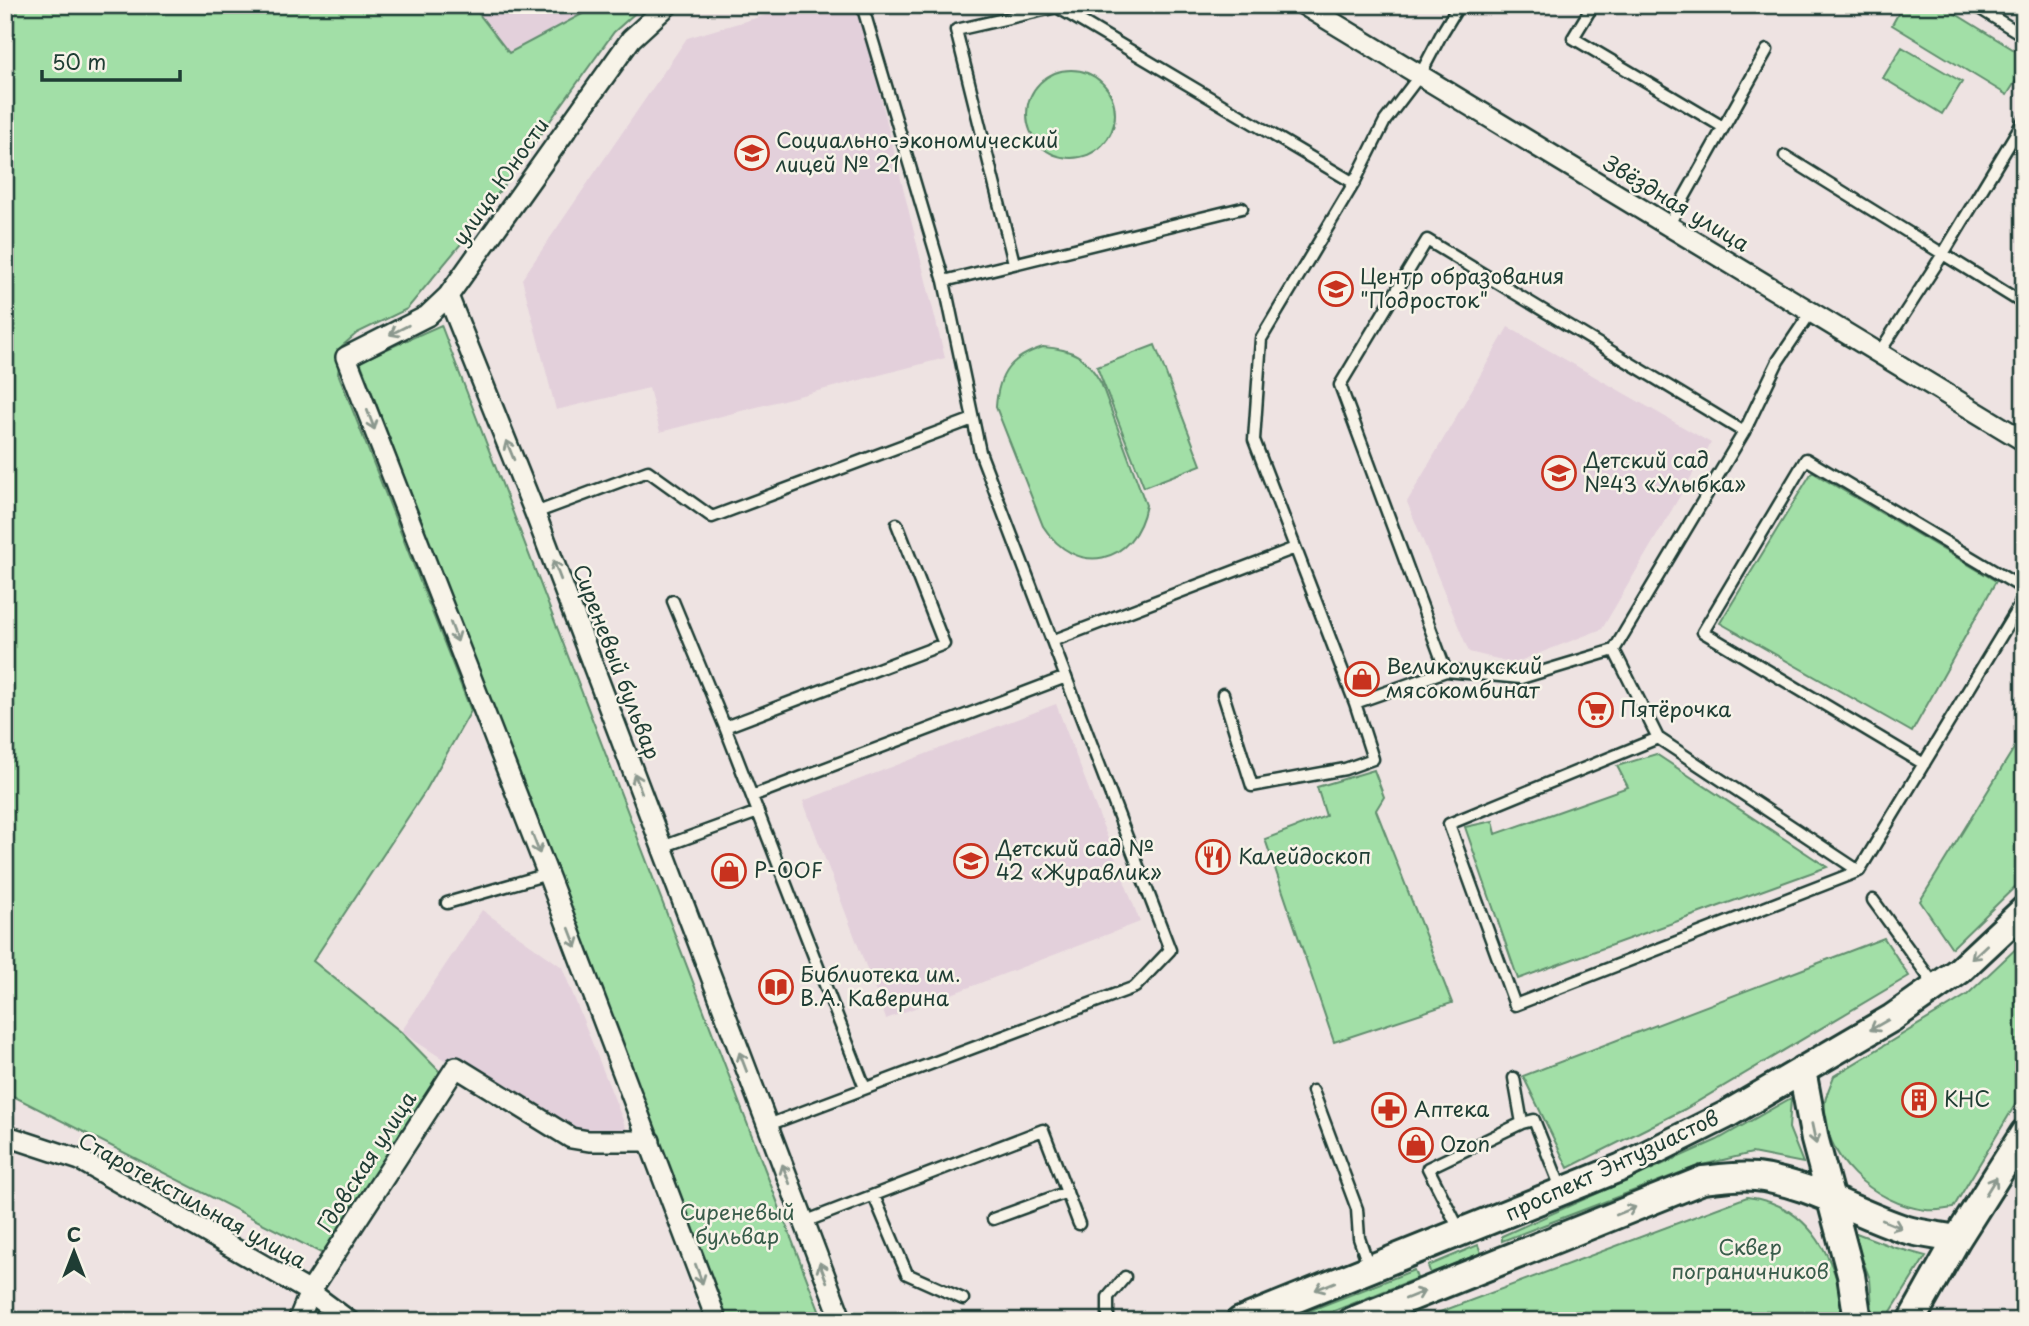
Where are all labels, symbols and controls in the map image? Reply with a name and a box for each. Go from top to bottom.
scale bar [42,38,180,82]
text: 50 m [52,45,106,77]
street label: улица Юности [443,110,555,251]
place label: Социально-экономический лицей № 21 [775,123,1058,179]
school or university icon: Социально-экономический лицей № 21 [733,134,771,172]
street label: Звёздная улица [1598,146,1757,259]
place label: Центр образования "Подросток" [1360,259,1564,315]
school or university icon: Центр образования "Подросток" [1317,270,1355,308]
one-way arrow [389,323,410,337]
one-way arrow [365,409,378,431]
one-way arrow [503,440,516,461]
place label: Детский сад №43 «Улыбка» [1583,443,1746,499]
school or university icon: Детский сад №43 «Улыбка» [1540,454,1578,492]
street label: Сиреневый бульвар [566,559,670,764]
one-way arrow [550,560,562,582]
one-way arrow [448,621,461,642]
place label: Великолукский мясокомбинат [1386,649,1542,705]
shop icon: Великолукский мясокомбинат [1343,660,1381,698]
supermarket icon: Пятёрочка [1577,691,1615,729]
place label: Пятёрочка [1620,692,1732,724]
one-way arrow [630,773,643,794]
place label: Детский сад № 42 «Журавлик» [995,831,1162,887]
one-way arrow [531,833,544,854]
restaurant icon: Калейдоскоп [1194,838,1232,876]
place label: Калейдоскоп [1238,839,1371,871]
school or university icon: Детский сад № 42 «Журавлик» [952,842,990,880]
shop icon: P-OOF [710,852,748,890]
place label: P-OOF [754,853,823,885]
one-way arrow [567,927,580,949]
one-way arrow [1970,944,1988,960]
place label: Библиотека им. В.А. Каверина [800,957,961,1013]
library icon: Библиотека им. В.А. Каверина [757,968,795,1006]
one-way arrow [1869,1019,1890,1032]
one-way arrow [736,1051,749,1073]
building icon: КНС [1900,1081,1938,1119]
place label: КНС [1944,1082,1990,1114]
street label: Гдовская улица [308,1083,423,1238]
pharmacy icon: Аптека [1370,1091,1408,1129]
place label: Аптека [1414,1092,1489,1124]
street label: проспект Энтузиастов [1499,1101,1723,1228]
one-way arrow [1808,1122,1822,1145]
shop icon: Ozon [1397,1126,1435,1164]
place label: Ozon [1440,1127,1490,1159]
street label: Старотекстильная улица [73,1128,311,1274]
one-way arrow [779,1163,791,1185]
one-way arrow [1984,1177,1998,1197]
park label: Сиреневый бульвар [679,1195,795,1251]
one-way arrow [1615,1204,1637,1217]
north arrow [38,1218,108,1288]
one-way arrow [1880,1219,1902,1232]
park label: Сквер пограничников [1671,1230,1829,1286]
one-way arrow [816,1261,828,1283]
one-way arrow [694,1262,706,1284]
one-way arrow [1314,1280,1336,1293]
one-way arrow [1404,1288,1425,1301]

